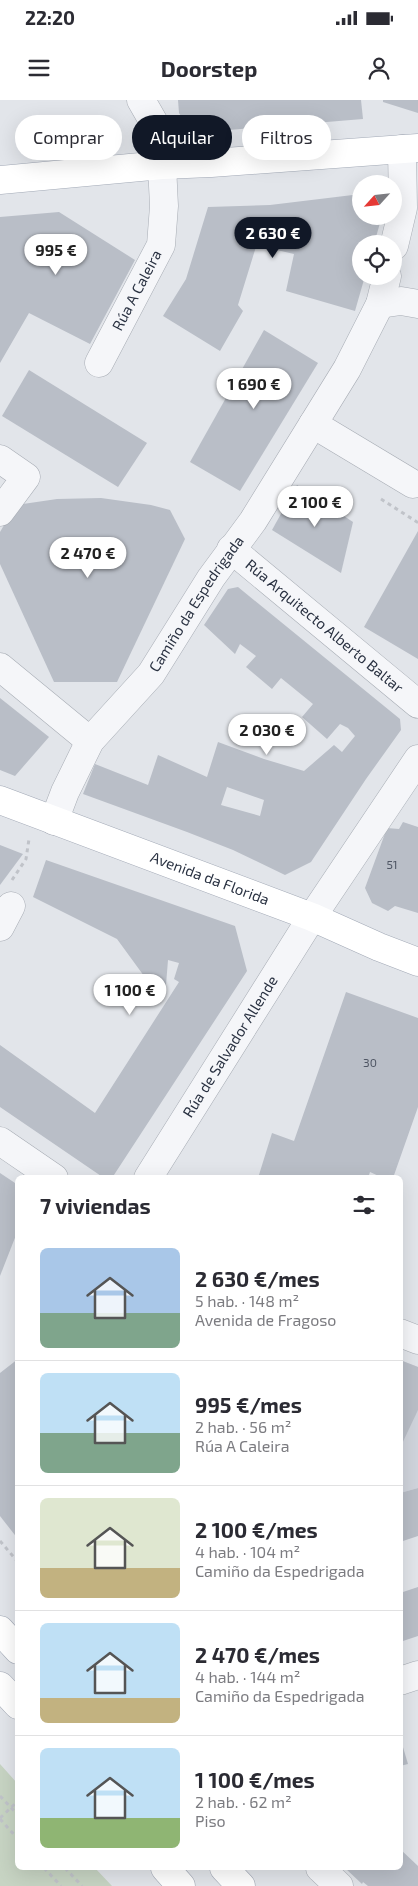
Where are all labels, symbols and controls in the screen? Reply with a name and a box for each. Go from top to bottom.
text: 22:20 [25,6,75,29]
icon: menu [25,54,53,82]
icon: person [365,54,393,82]
text: Doorstep [161,55,257,81]
chip: Comprar [15,115,122,160]
chip: Alquilar [132,115,232,160]
chip: Filtros [242,115,331,160]
north arrow [352,175,402,225]
map controls [352,175,402,285]
pin: 2 630 € [227,216,319,259]
text: 2 630 € [245,223,301,242]
pin: 995 € [21,234,91,276]
button: locate [352,235,402,285]
text: 995 € [35,240,77,259]
street label: Rúa A Caleira [108,246,165,333]
pin: 1 690 € [208,368,300,410]
text: 1 690 € [227,374,281,393]
pin: 2 100 € [269,486,361,528]
text: 2 100 € [288,492,342,511]
street label: Camiño da Espedrigada [145,532,247,675]
pin: 2 470 € [42,536,134,579]
text: 2 470 € [60,543,116,562]
street label: Rúa Arquitecto Alberto Baltar [242,555,407,696]
pin: 2 030 € [221,714,313,756]
text: 2 030 € [239,720,295,739]
street label: Avenida da Florida [148,847,272,908]
house number: 51 [386,857,398,871]
street label: Rúa de Salvador Allende [178,972,281,1120]
pin: 1 100 € [84,974,176,1016]
text: 1 100 € [104,980,156,999]
house number: 30 [363,1055,377,1069]
icon: filters [350,1191,378,1219]
text: 7 viviendas [40,1193,151,1218]
text: 2 630 €/mes [195,1266,320,1291]
icon: home [80,1268,140,1328]
text: 5 hab. · 148 m² [195,1291,299,1310]
text: Avenida de Fragoso [195,1310,336,1329]
text: 995 €/mes [195,1392,302,1417]
icon: home [80,1393,140,1453]
text: 2 hab. · 56 m² [195,1417,291,1436]
text: Rúa A Caleira [195,1436,290,1455]
text: 2 100 €/mes [195,1517,318,1542]
icon: home [80,1518,140,1578]
text: 4 hab. · 104 m² [195,1542,300,1561]
text: Camiño da Espedrigada [195,1561,364,1580]
text: 2 470 €/mes [195,1642,320,1667]
icon: home [80,1643,140,1703]
text: 4 hab. · 144 m² [195,1667,300,1686]
text: Camiño da Espedrigada [195,1686,364,1705]
text: 1 100 €/mes [195,1767,315,1792]
icon: home [80,1768,140,1828]
text: 2 hab. · 62 m² [195,1792,292,1811]
text: Piso [195,1811,226,1830]

